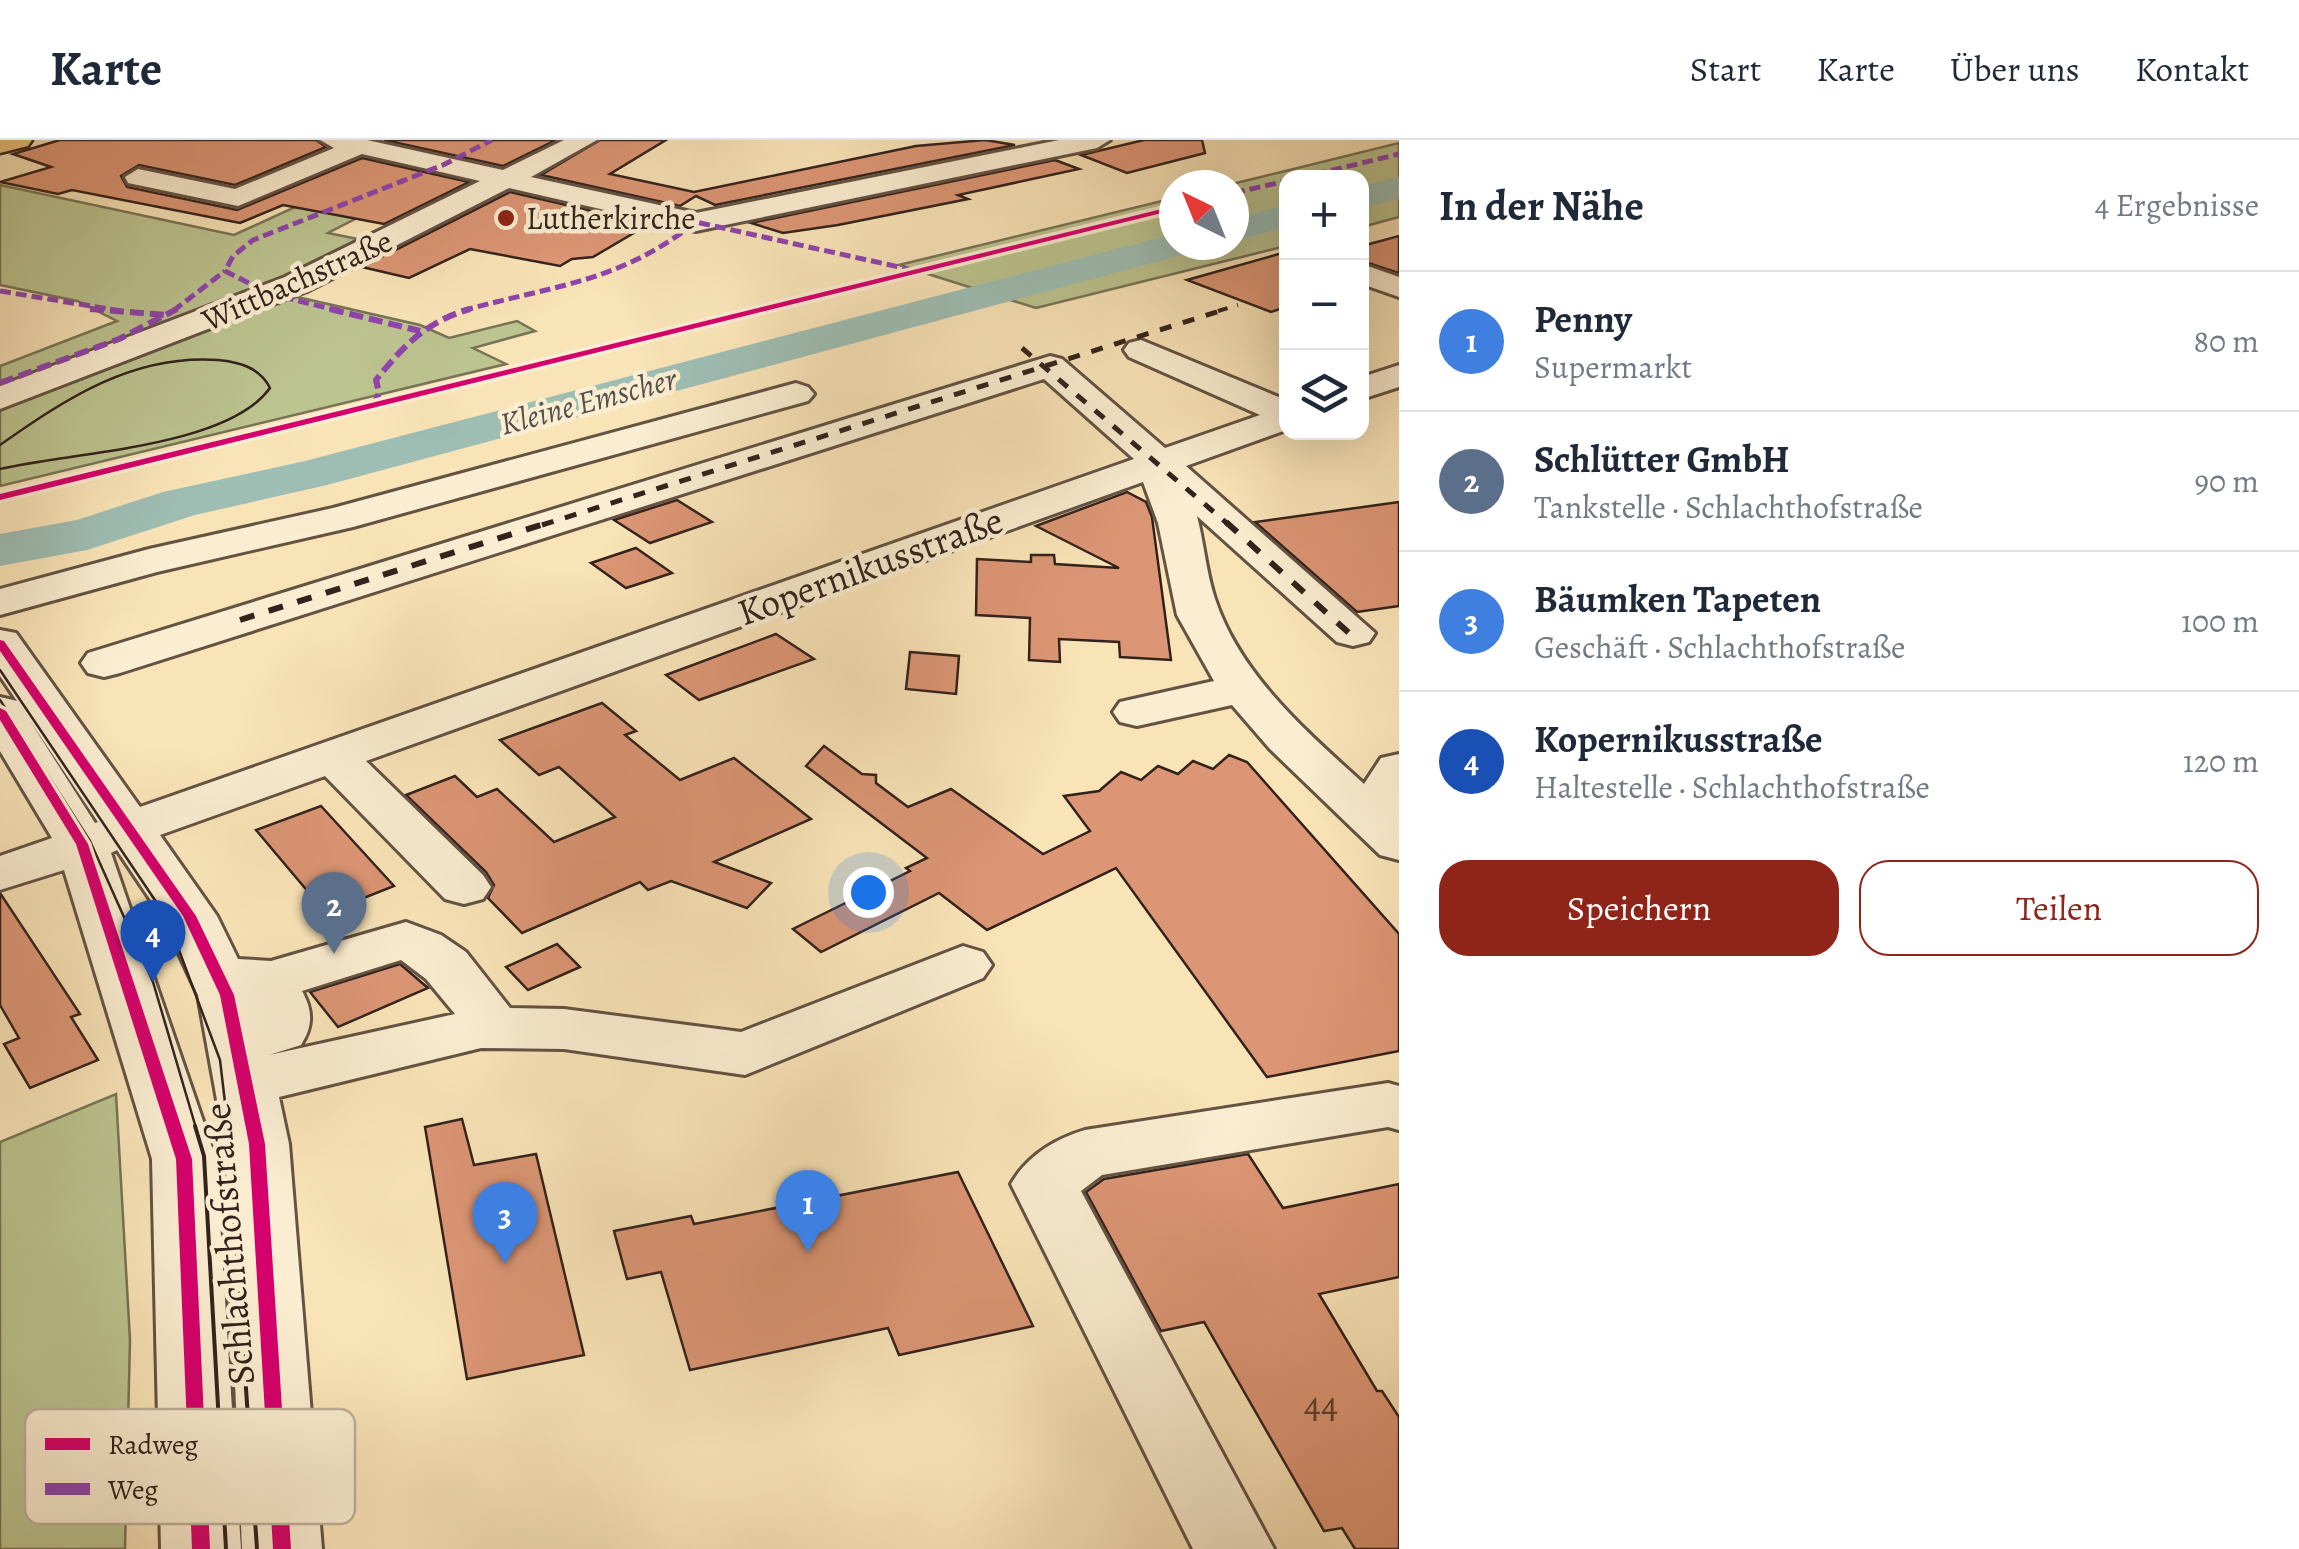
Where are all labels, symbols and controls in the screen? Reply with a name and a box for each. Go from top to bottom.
text: Karte [50,36,162,102]
text: Start [1690,45,1761,93]
text: Karte [1816,45,1895,93]
text: Über uns [1950,45,2080,93]
text: Kontakt [2135,45,2249,93]
north arrow [1159,170,1249,260]
map controls [1279,170,1369,440]
button: + [1279,170,1369,260]
text: In der Nähe [1439,177,1644,234]
text: 4 Ergebnisse [2095,183,2259,227]
place label: Lutherkirche [526,196,696,240]
marker: Lutherkirche [495,207,517,229]
street label: Wittbachstraße [194,218,399,342]
button: − [1279,260,1369,350]
text: Penny [1534,293,1632,345]
text: 1 [1466,319,1477,363]
text: 80 m [2193,319,2259,363]
text: Supermarkt [1534,345,1692,389]
button: layers [1279,350,1369,440]
water label: Kleine Emscher [495,356,682,446]
text: Schlütter GmbH [1534,433,1790,485]
text: 2 [1464,459,1479,503]
text: 90 m [2194,459,2259,503]
text: Tankstelle · Schlachthofstraße [1534,485,1923,529]
street label: Kopernikusstraße [730,494,1010,638]
text: Bäumken Tapeten [1534,573,1821,625]
text: 3 [1465,599,1478,643]
text: 100 m [2181,599,2259,643]
text: Geschäft · Schlachthofstraße [1534,625,1905,669]
text: Kopernikusstraße [1534,713,1823,765]
text: 4 [1464,739,1479,783]
text: 120 m [2183,739,2259,783]
text: Haltestelle · Schlachthofstraße [1534,765,1930,809]
button: Speichern [1439,860,1839,956]
button: Teilen [1859,860,2259,956]
your location [843,867,894,918]
pin: 2 [302,872,366,954]
pin: 4 [120,900,186,982]
street label: Schlachthofstraße [191,1101,267,1387]
pin: 1 [776,1170,840,1252]
pin: 3 [472,1182,538,1264]
house number: 44 [1304,1378,1338,1430]
legend [25,1409,355,1524]
text: Radweg [108,1426,198,1464]
text: Weg [107,1471,158,1509]

